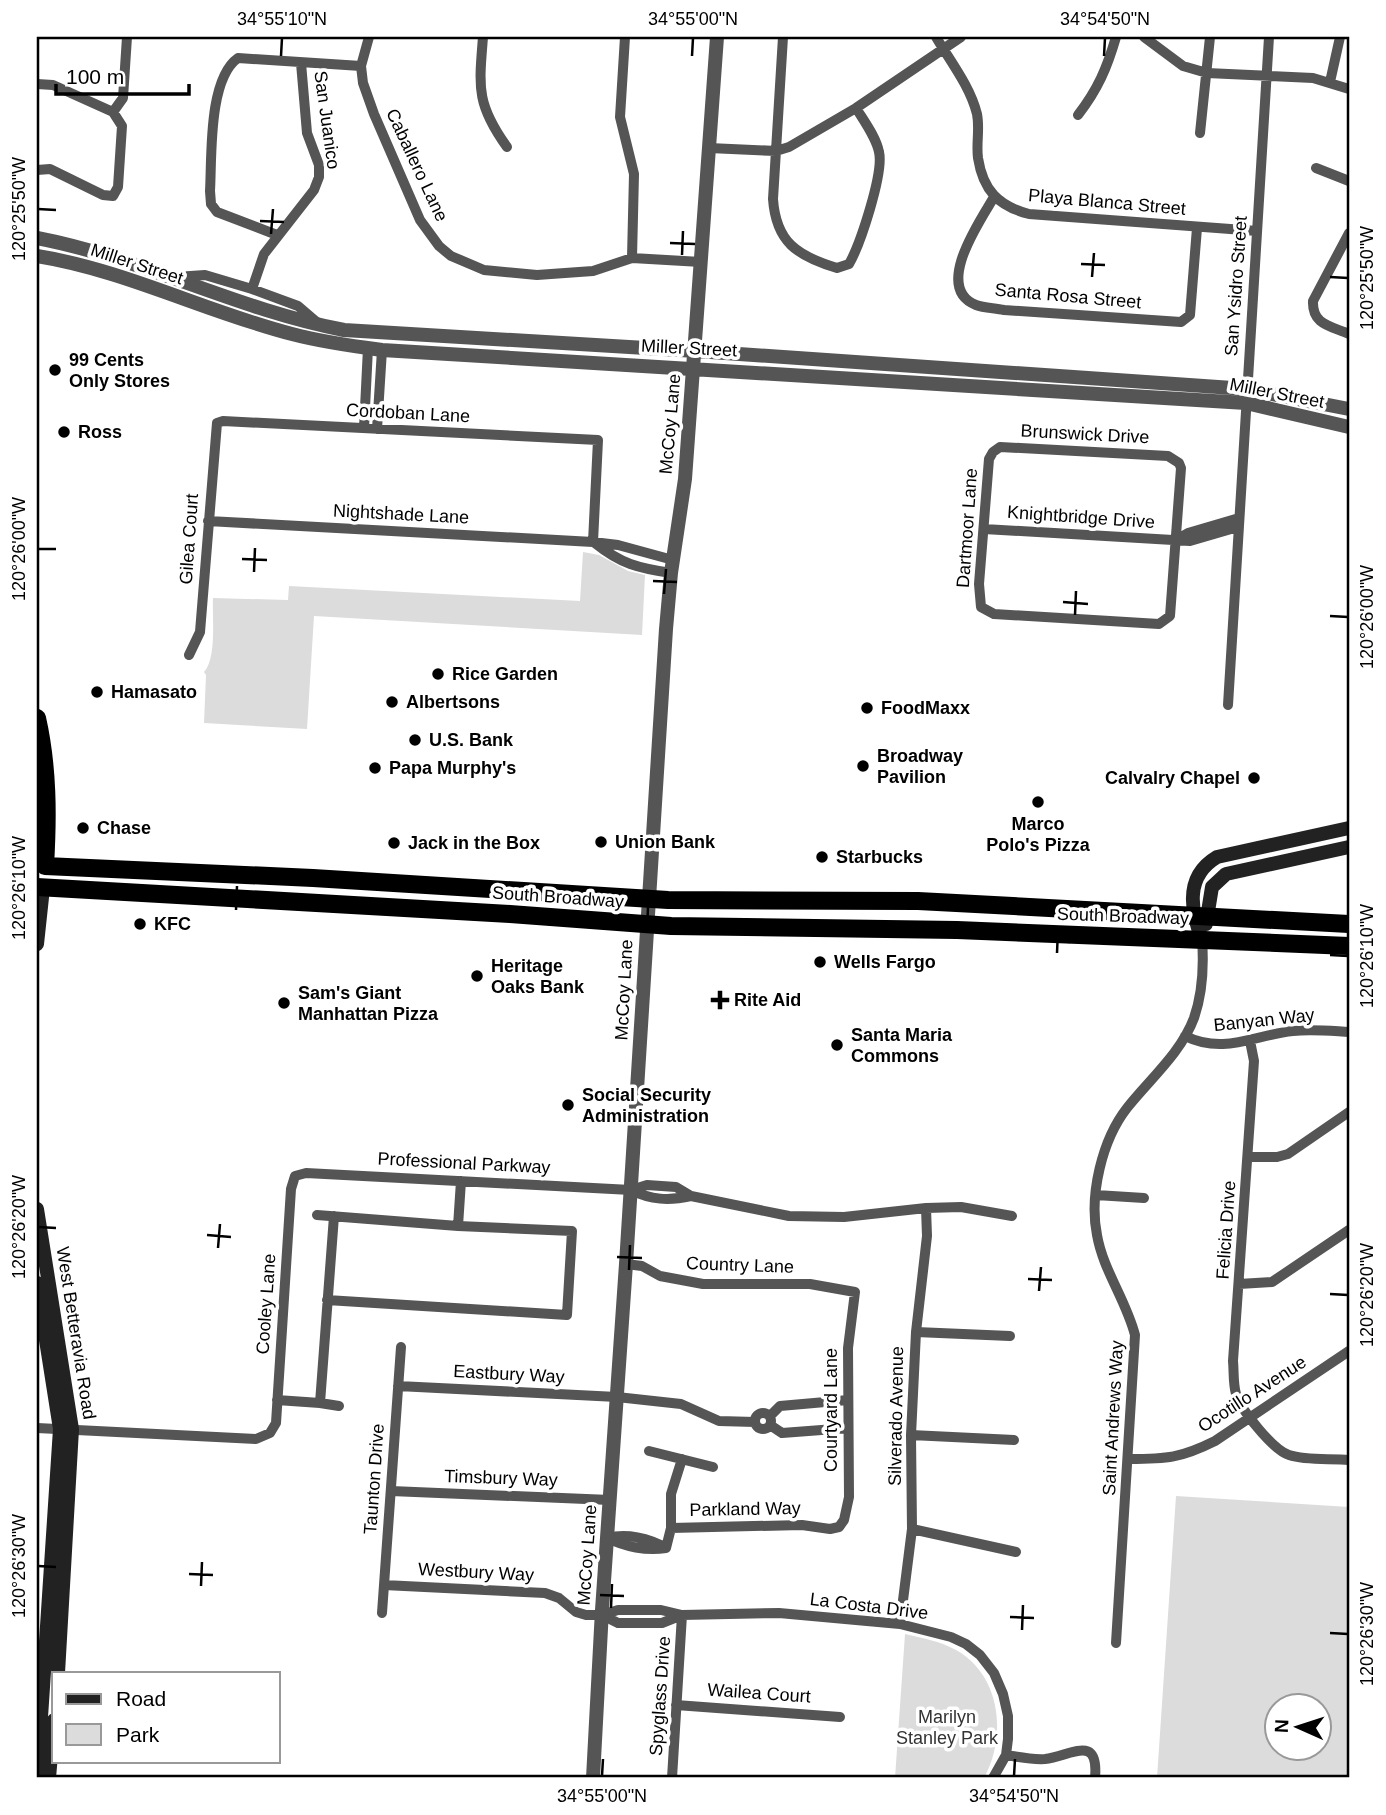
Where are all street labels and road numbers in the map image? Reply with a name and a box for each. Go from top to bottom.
street label: San Juanico [310,70,344,170]
street label: Caballero Lane [382,105,452,225]
street label: Playa Blanca Street [1027,185,1187,219]
street label: San Ysidro Street [1221,215,1251,357]
street label: Miller Street [88,240,186,288]
street label: Santa Rosa Street [994,280,1142,312]
street label: Miller Street [641,336,737,360]
street label: McCoy Lane [656,373,684,475]
street label: Miller Street [1228,374,1326,412]
street label: Cordoban Lane [346,400,470,426]
street label: Brunswick Drive [1020,421,1150,447]
street label: Dartmoor Lane [953,467,981,589]
street label: Gilea Court [176,493,202,585]
street label: Nightshade Lane [333,500,469,528]
street label: Knightbridge Drive [1006,502,1156,532]
street label: South Broadway [491,882,625,912]
street label: South Broadway [1057,904,1189,928]
street label: McCoy Lane [611,939,637,1041]
street label: Banyan Way [1213,1005,1315,1035]
street label: Professional Parkway [377,1148,551,1178]
street label: Felicia Drive [1213,1180,1239,1280]
street label: West Betteravia Road [52,1245,100,1421]
street label: Cooley Lane [252,1253,280,1355]
street label: Country Lane [686,1253,794,1277]
street label: Saint Andrews Way [1099,1340,1127,1496]
street label: Silverado Avenue [885,1346,907,1486]
street label: Courtyard Lane [821,1348,841,1472]
street label: Ocotillo Avenue [1194,1352,1310,1436]
street label: Eastbury Way [453,1361,565,1387]
street label: Taunton Drive [360,1423,388,1535]
street label: Timsbury Way [444,1466,558,1490]
street label: Parkland Way [689,1498,801,1520]
street label: McCoy Lane [573,1504,601,1606]
street label: Westbury Way [418,1559,534,1585]
street label: La Costa Drive [809,1589,929,1623]
street label: Spyglass Drive [646,1635,674,1757]
street label: Wailea Court [707,1679,811,1707]

